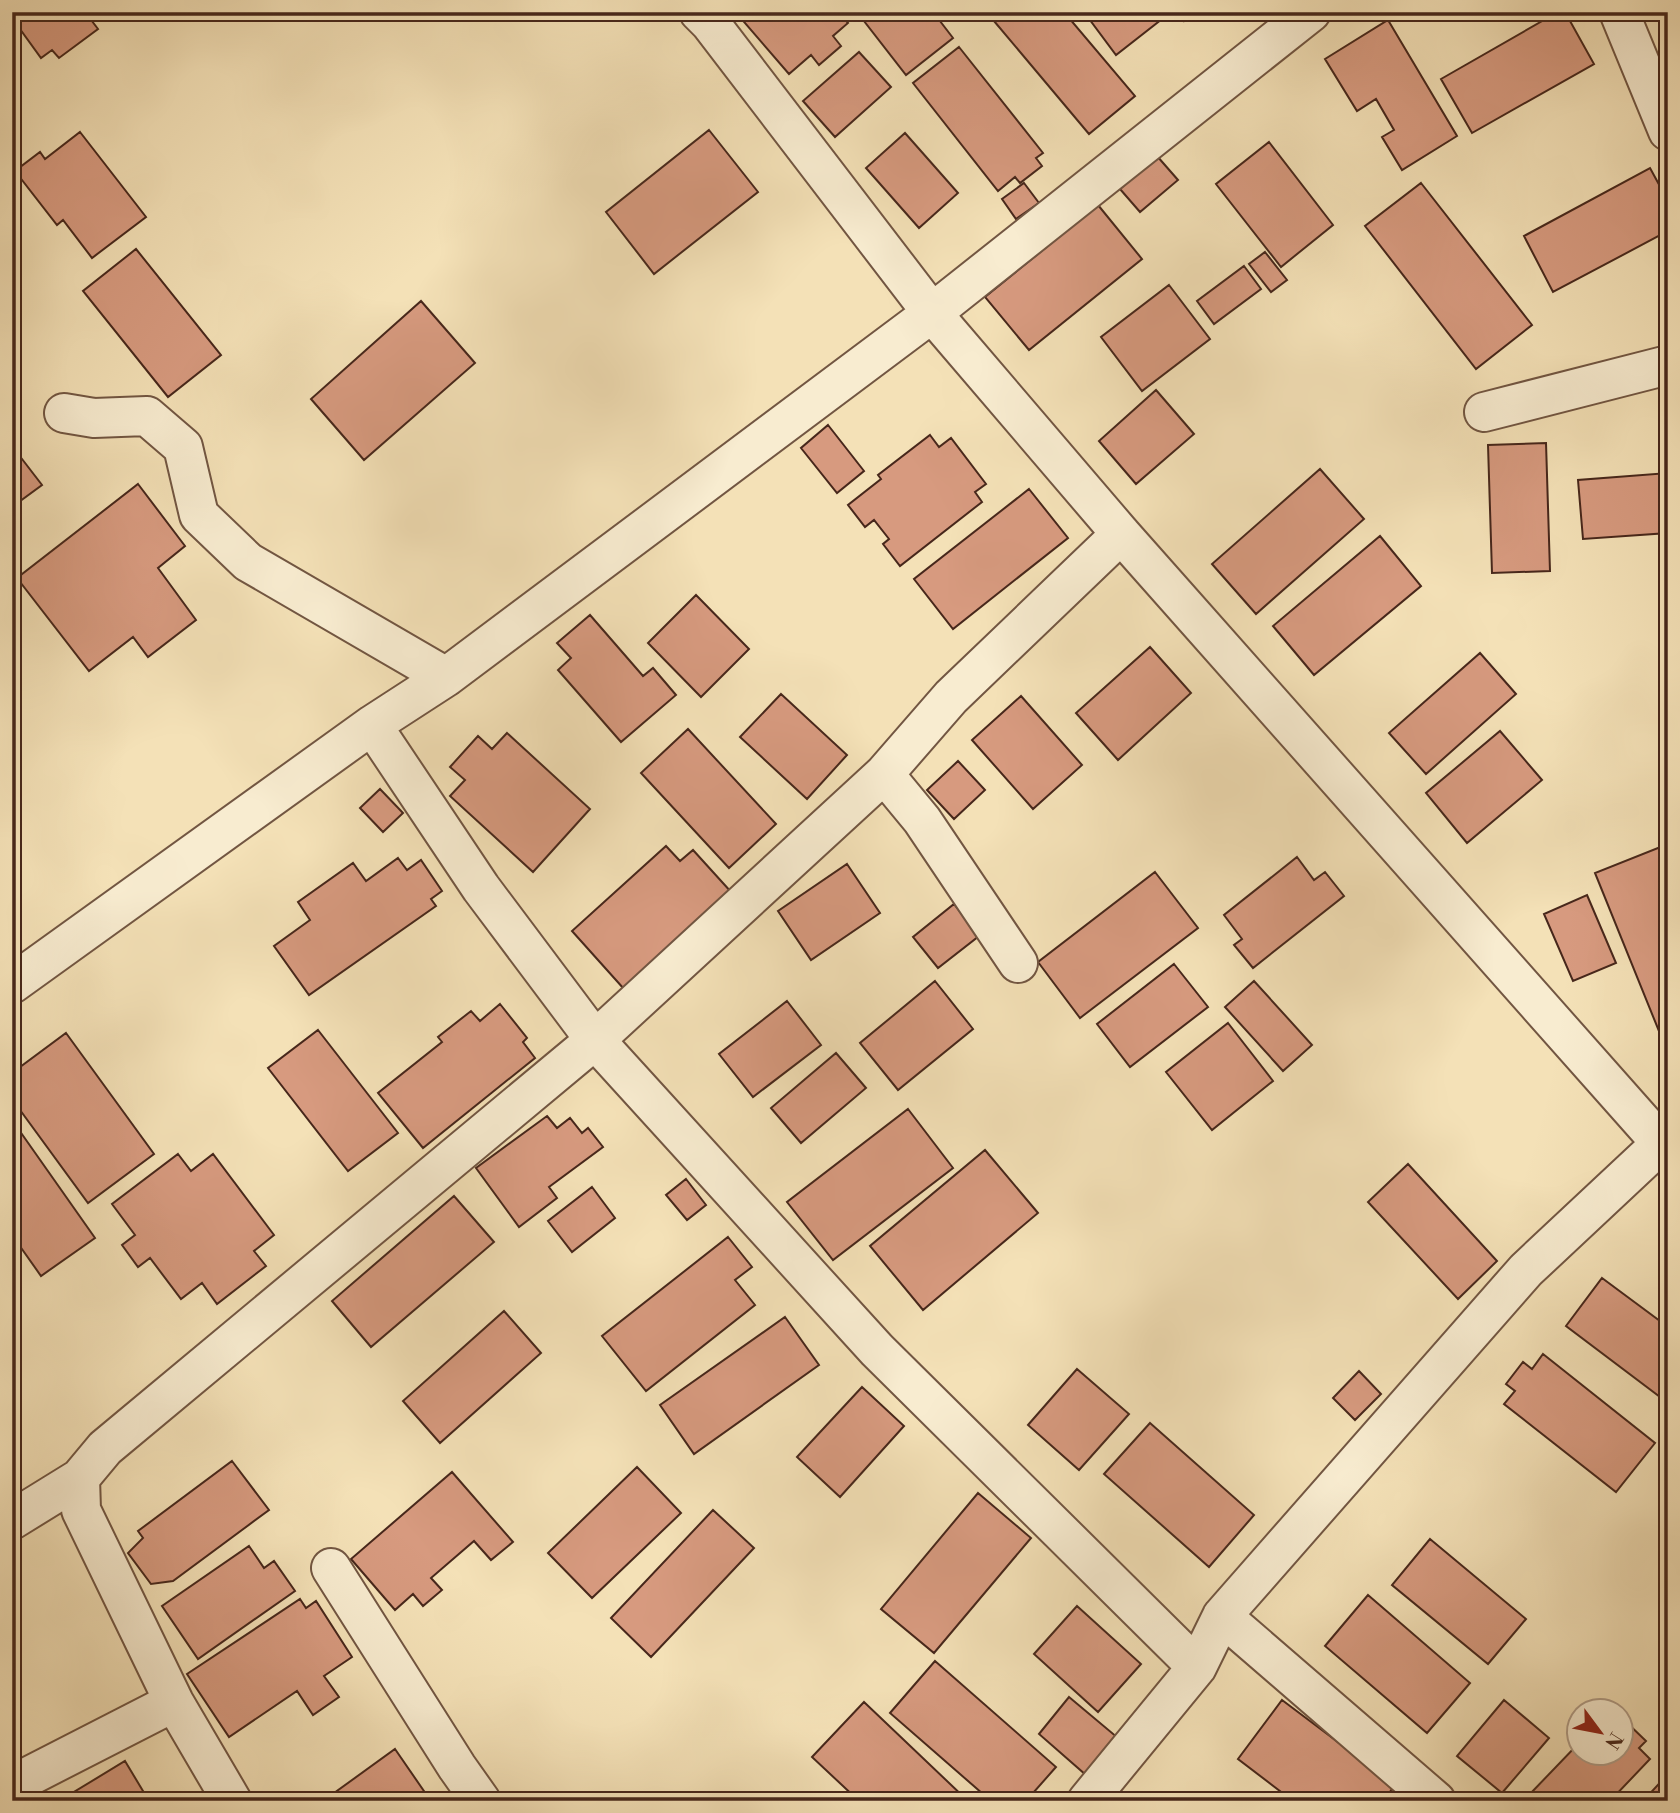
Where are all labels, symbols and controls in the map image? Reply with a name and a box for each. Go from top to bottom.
north arrow [1564,1698,1634,1768]
text: N [1599,1728,1628,1753]

